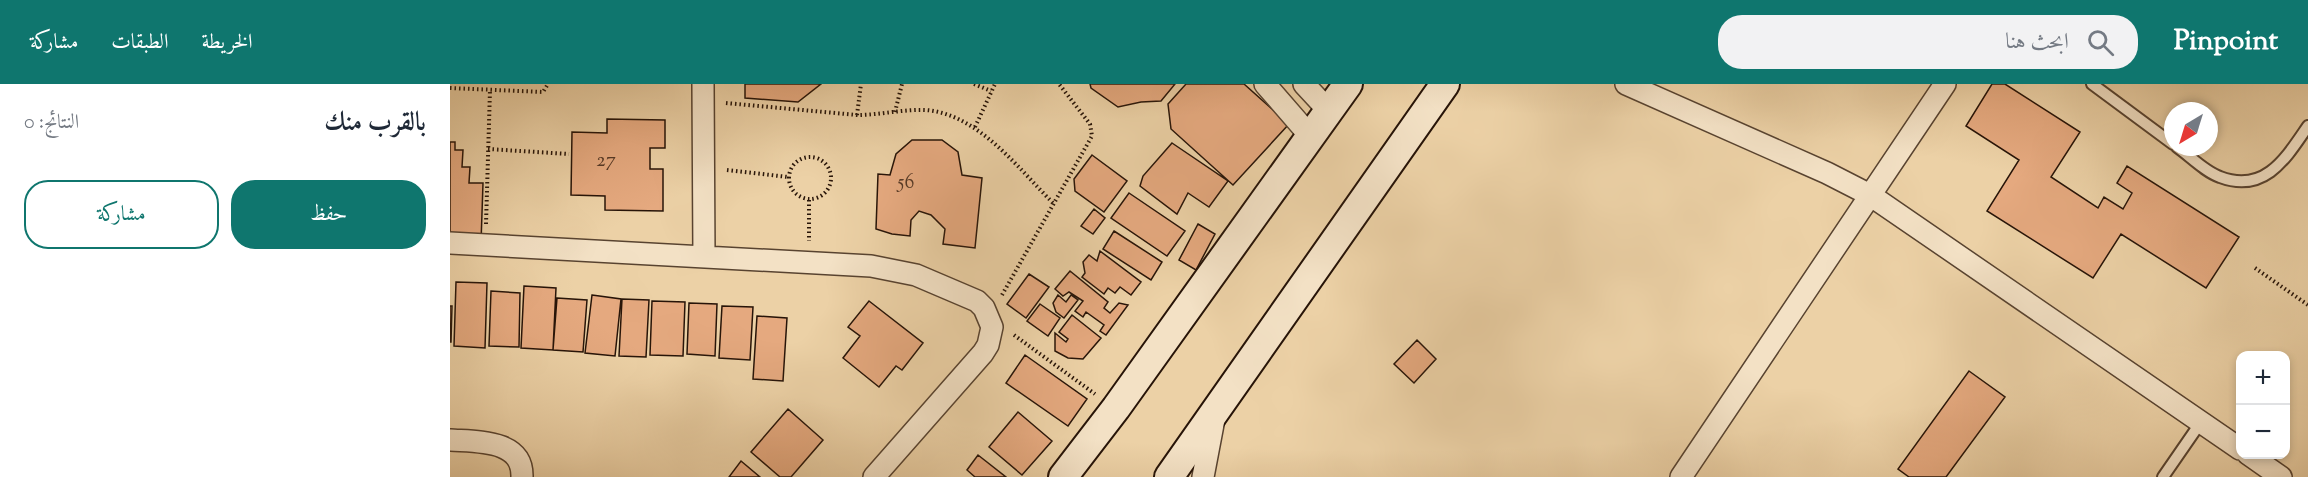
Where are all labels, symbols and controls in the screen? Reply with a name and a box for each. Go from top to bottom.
search box [1718,15,2138,69]
text: Pinpoint [2174,22,2278,62]
icon: search [2084,26,2117,59]
text: ابحث هنا [2005,27,2069,59]
text: مشاركة [30,28,78,58]
text: الطبقات [111,28,168,58]
text: الخريطة [201,28,253,58]
north arrow [2164,102,2218,156]
text: بالقرب منك [324,105,426,142]
text: النتائج: 0 [24,109,79,138]
house number: 27 [596,147,616,176]
house number: 56 [897,169,914,198]
button: مشاركة [24,180,219,249]
button: حفظ [231,180,426,249]
map controls [2236,351,2290,459]
button: + [2236,351,2290,405]
button: − [2236,405,2290,459]

